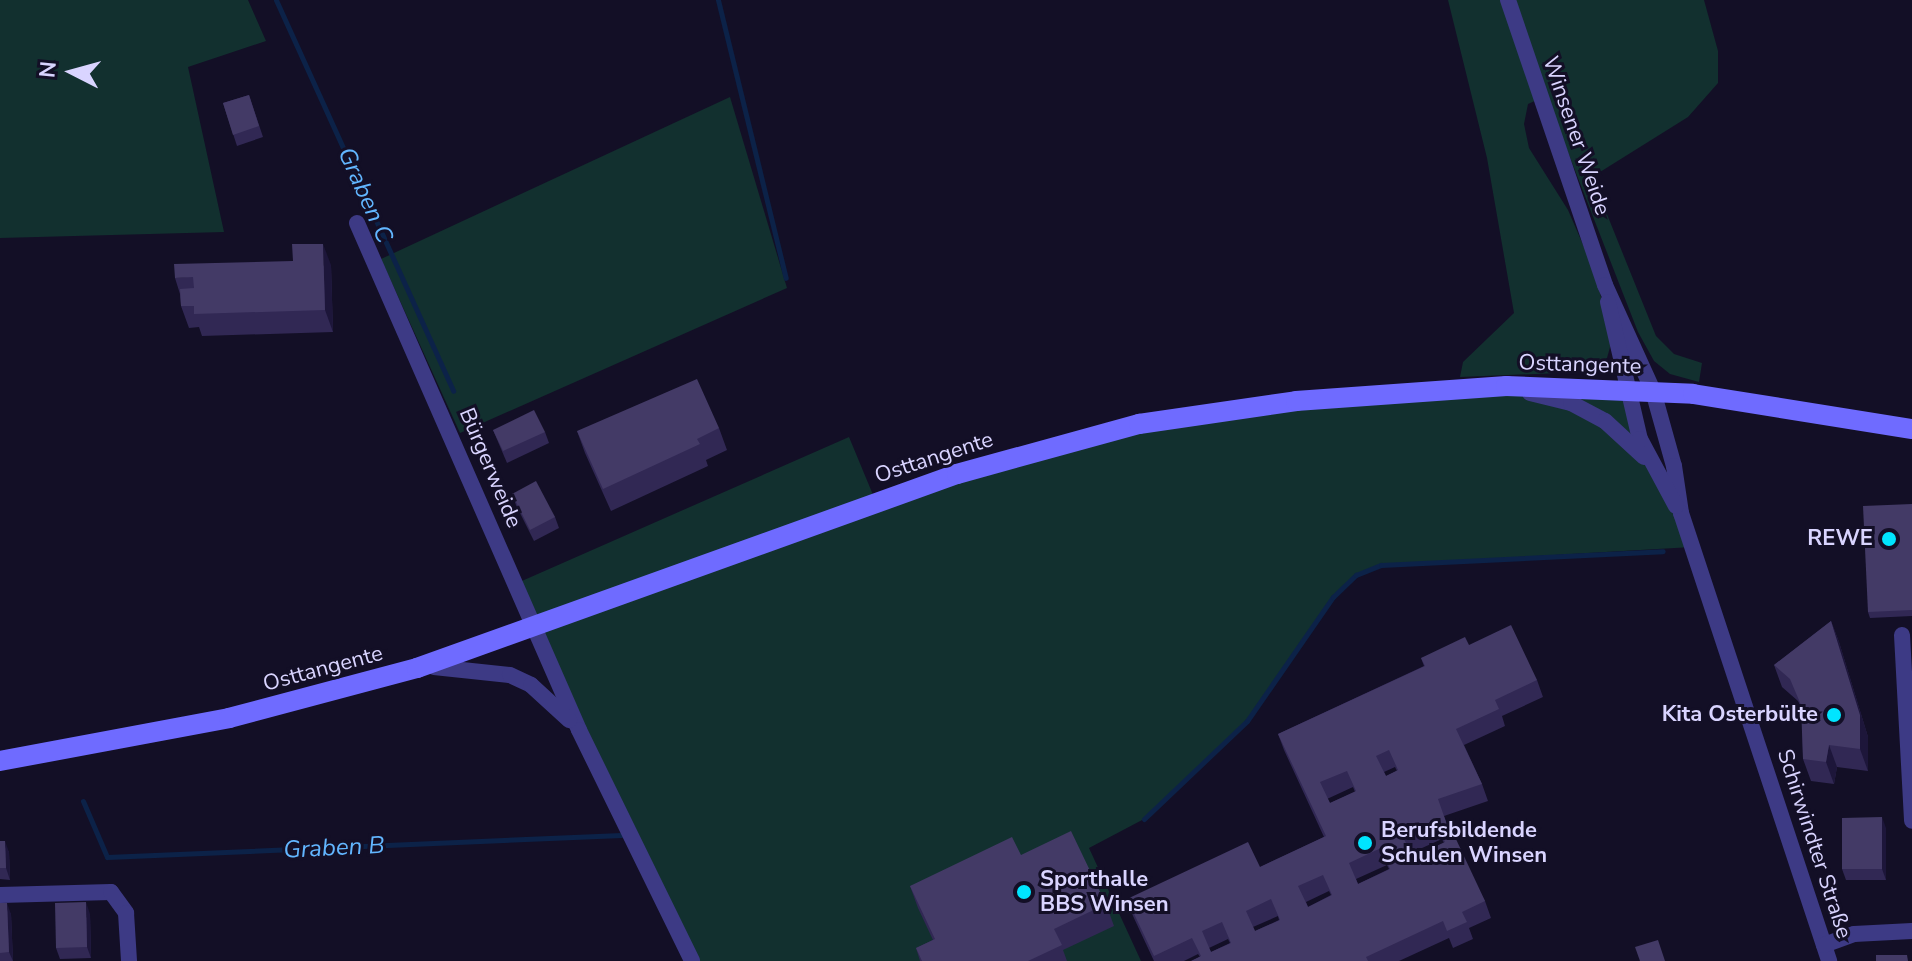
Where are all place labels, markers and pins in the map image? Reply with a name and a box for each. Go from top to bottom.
place label: REWE [1807,526,1873,552]
marker: REWE [1880,530,1898,548]
place label: Kita Osterbülte [1662,702,1818,728]
marker: Kita Osterbülte [1825,706,1843,724]
place label: Berufsbildende Schulen Winsen [1381,817,1547,868]
marker: Berufsbildende Schulen Winsen [1356,834,1374,852]
place label: Sporthalle BBS Winsen [1040,866,1169,918]
marker: Sporthalle BBS Winsen [1015,883,1033,901]

